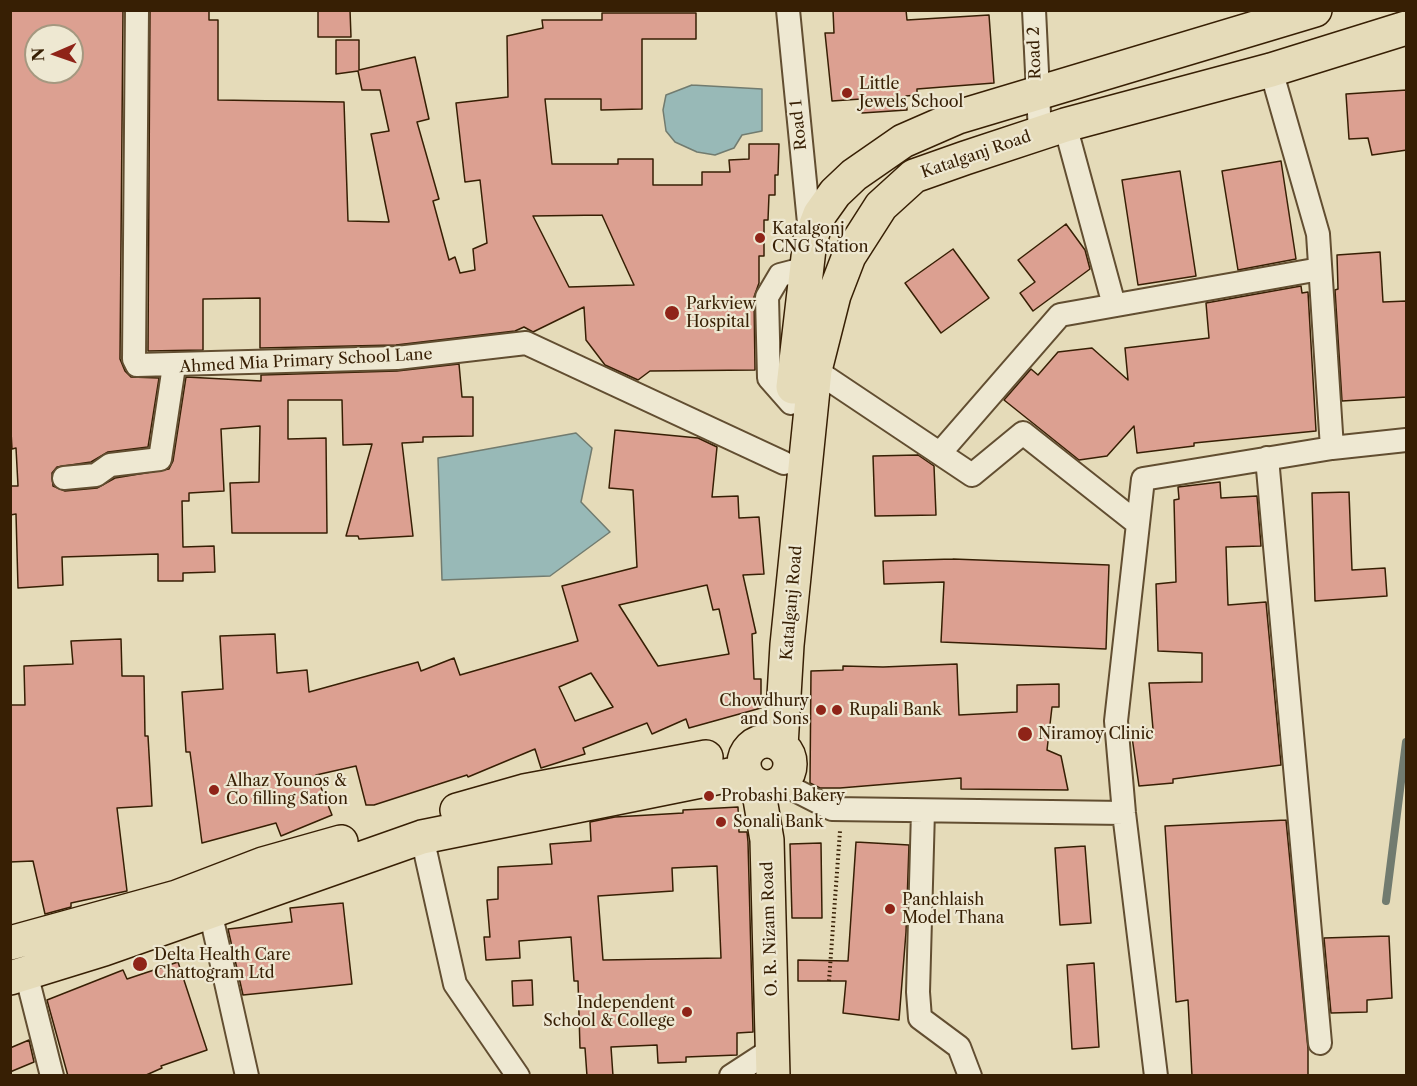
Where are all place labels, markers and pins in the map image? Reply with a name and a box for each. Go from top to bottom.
place label: Little Jewels School [859,74,963,112]
marker: Little Jewels School [840,86,854,100]
place label: Katalgonj CNG Station [772,219,869,257]
marker: Katalgonj CNG Station [753,231,767,245]
place label: Parkview Hospital [686,294,756,332]
marker: Parkview Hospital [663,304,681,322]
place label: Chowdhury and Sons [719,691,809,729]
place label: Rupali Bank [849,700,942,720]
marker: Chowdhury and Sons [814,703,828,717]
marker: Rupali Bank [830,703,844,717]
place label: Niramoy Clinic [1038,724,1154,744]
marker: Niramoy Clinic [1016,725,1034,743]
place label: Alhaz Younos & Co filling Sation [226,771,348,809]
marker: Alhaz Younos & Co filling Sation [207,783,221,797]
place label: Probashi Bakery [721,786,845,806]
marker: Probashi Bakery [702,789,716,803]
place label: Sonali Bank [733,812,824,832]
marker: Sonali Bank [714,815,728,829]
place label: Panchlaish Model Thana [902,890,1004,928]
marker: Panchlaish Model Thana [883,902,897,916]
place label: Delta Health Care Chattogram Ltd [154,945,291,983]
marker: Delta Health Care Chattogram Ltd [131,955,149,973]
place label: Independent School & College [543,993,675,1031]
marker: Independent School & College [680,1005,694,1019]

